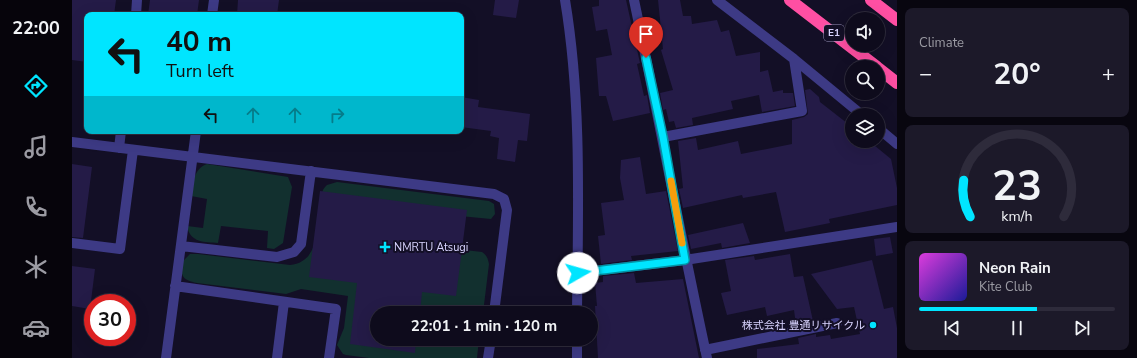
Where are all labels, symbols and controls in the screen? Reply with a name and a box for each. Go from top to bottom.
map controls [845,12,885,148]
button: sound [845,12,885,52]
text: 22:00 [12,16,60,40]
pin [629,17,663,58]
text: 40 m [166,23,232,61]
icon: arrive [635,23,657,45]
road number: E1 [824,25,844,41]
icon: left [100,28,152,80]
text: Climate [919,34,964,52]
text: 20° [993,54,1041,95]
text: Turn left [166,59,234,83]
text: − [919,59,932,89]
text: + [1102,59,1115,89]
button: search [845,60,885,100]
icon: directions [22,72,50,100]
icon: left [200,104,222,126]
icon: ahead [242,104,264,126]
icon: ahead [284,104,306,126]
icon: right [326,104,348,126]
button: layers [845,108,885,148]
icon: music [22,133,50,161]
text: 23 [992,158,1042,215]
icon: phone [22,193,50,221]
text: km/h [1001,207,1033,226]
place label: NMRTU Atsugi [394,240,468,255]
marker: NMRTU Atsugi [379,241,391,253]
position arrow [557,252,599,294]
icon: climate [22,253,50,281]
text: Neon Rain [979,258,1051,278]
text: Kite Club [979,278,1032,296]
speed limit sign: 30 [84,294,136,346]
icon: car [22,314,50,342]
text: 22:01 · 1 min · 120 m [411,316,557,336]
icon: previous [941,317,963,339]
icon: pause [1006,317,1028,339]
icon: next [1071,317,1093,339]
place label: 株式会社 豊通リサイクル [742,318,865,333]
marker: 株式会社 豊通リサイクル [868,320,878,330]

